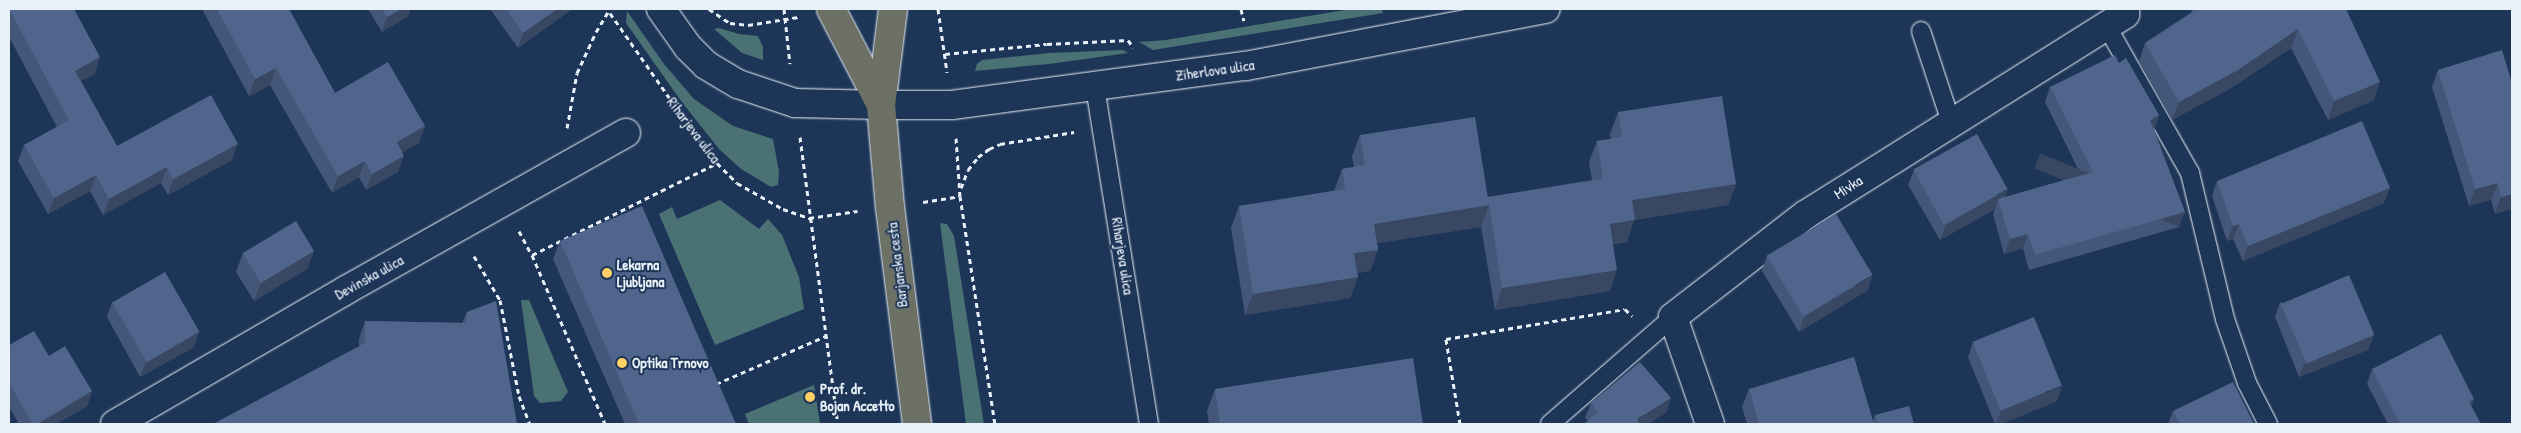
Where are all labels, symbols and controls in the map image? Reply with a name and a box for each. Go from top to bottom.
street label: Ziherlova ulica [1174,56,1256,84]
street label: Riharjeva ulica [663,93,725,167]
street label: Mivka [1830,171,1866,203]
street label: Riharjeva ulica [1108,216,1138,296]
street label: Barjanska cesta [883,222,911,308]
street label: Devinska ulica [332,251,406,303]
place label: Lekarna Ljubljana [617,255,664,290]
marker: Lekarna Ljubljana [601,267,613,279]
place label: Optika Trnovo [632,354,708,372]
marker: Optika Trnovo [616,357,628,369]
place label: Prof. dr. Bojan Accetto [820,379,895,414]
marker: Prof. dr. Bojan Accetto [804,391,816,403]

